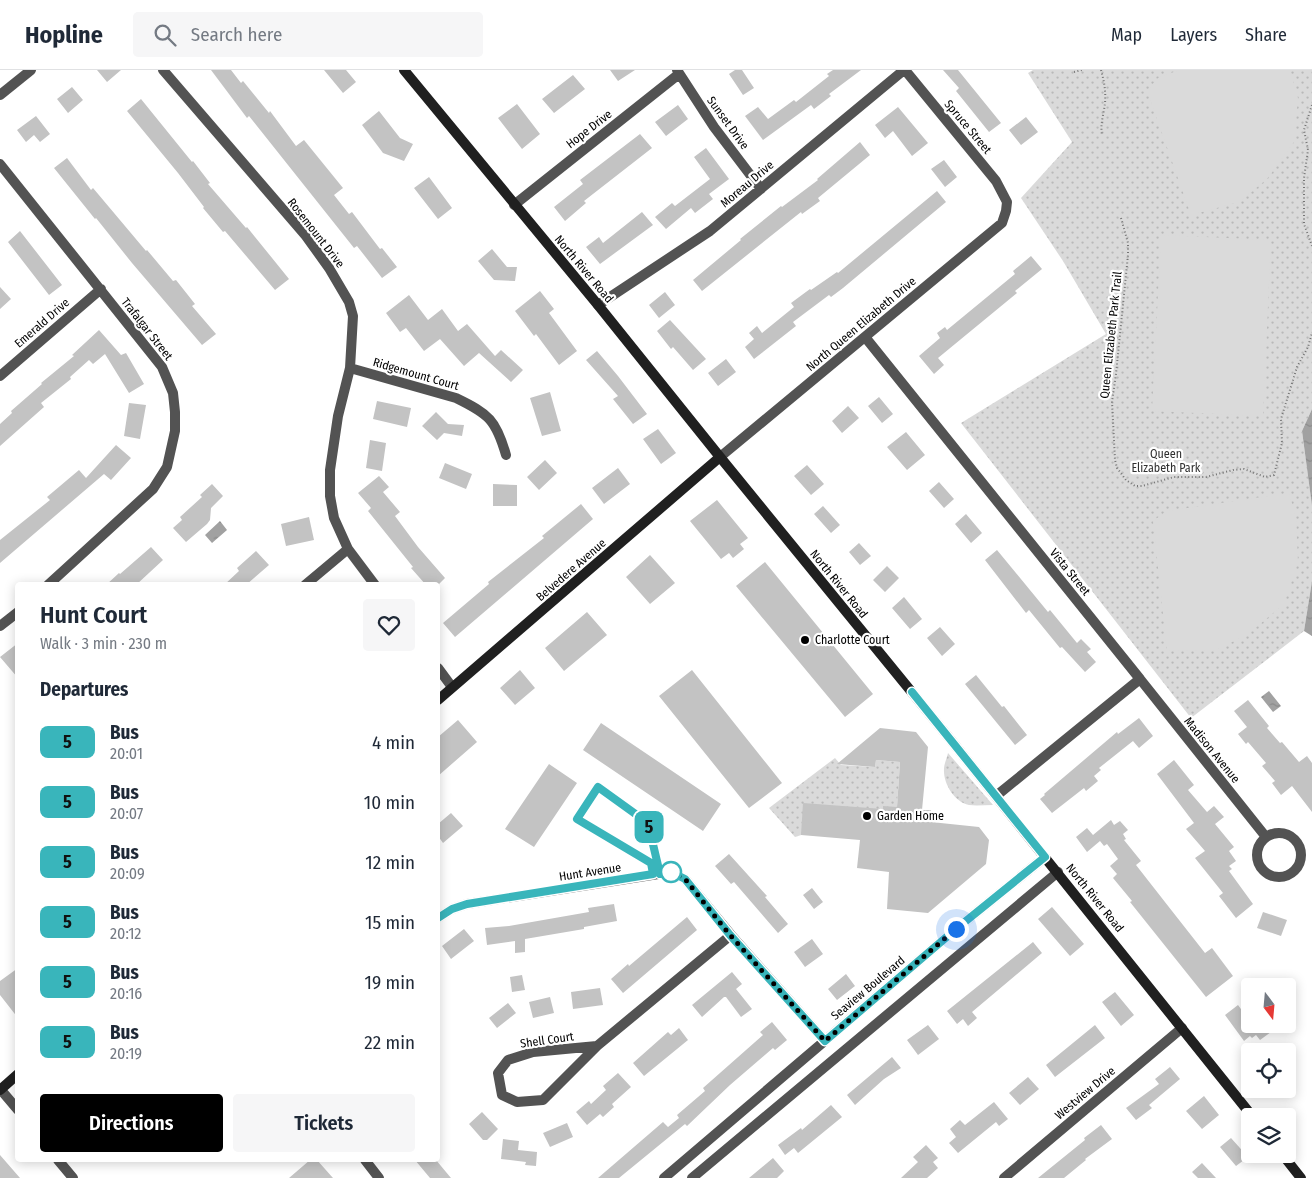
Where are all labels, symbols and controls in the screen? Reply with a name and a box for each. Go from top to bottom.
search box [133,12,483,57]
text: Hopline [25,21,103,49]
icon: search [151,21,179,49]
text: Search here [191,23,282,46]
text: Map [1111,24,1142,46]
text: Layers [1170,24,1217,46]
text: Share [1245,24,1287,46]
street label: Sunset Drive [704,94,752,152]
street label: Spruce Street [941,97,995,157]
street label: Hope Drive [563,107,615,151]
street label: Moreau Drive [718,158,776,210]
street label: Rosemount Drive [285,196,347,270]
street label: North River Road [552,233,616,305]
street label: Queen Elizabeth Park Trail [1097,271,1125,399]
street label: North Queen Elizabeth Drive [803,274,919,374]
street label: Emerald Drive [12,295,72,351]
street label: Trafalgar Street [118,295,176,363]
street label: Ridgemount Court [371,355,461,393]
park label: Queen Elizabeth Park [1132,447,1201,475]
street label: Belvedere Avenue [533,536,609,604]
street label: Vista Street [1047,546,1093,598]
street label: North River Road [807,547,871,621]
button: heart [363,599,415,651]
text: Hunt Court [40,601,147,629]
place label: Charlotte Court [815,633,890,647]
text: Walk · 3 min · 230 m [40,634,167,653]
marker: Charlotte Court [799,634,811,646]
text: Departures [40,678,128,701]
street label: Madison Avenue [1181,714,1243,786]
text: Bus [110,721,139,744]
text: 5 [63,731,72,753]
text: 4 min [372,731,415,754]
text: 20:01 [110,744,143,763]
text: Bus [110,781,139,804]
text: 5 [63,791,72,813]
text: 10 min [364,791,415,814]
text: 20:07 [110,804,143,823]
place label: Garden Home [877,809,944,823]
marker: Garden Home [861,810,873,822]
line badge: 5 [633,811,665,843]
text: 5 [645,816,653,838]
text: Bus [110,841,139,864]
text: 5 [63,851,72,873]
text: 12 min [365,851,415,874]
street label: Hunt Avenue [558,860,622,884]
unlabelled marker [660,861,682,883]
street label: North River Road [1063,861,1127,935]
text: 20:09 [110,864,145,883]
text: Bus [110,901,139,924]
text: 5 [63,911,72,933]
text: 15 min [365,911,415,934]
your location [944,917,969,942]
text: 20:12 [110,924,141,943]
street label: Seaview Boulevard [828,953,908,1023]
text: Bus [110,961,139,984]
text: 5 [63,971,72,993]
text: 19 min [364,971,415,994]
north arrow [1241,978,1296,1032]
map controls [1241,978,1296,1163]
text: 20:16 [110,984,142,1003]
text: Bus [110,1021,139,1044]
street label: Shell Court [519,1029,575,1051]
text: 5 [63,1031,72,1053]
text: 22 min [364,1031,415,1054]
button: locate [1241,1043,1296,1098]
text: 20:19 [110,1044,142,1063]
street label: Westview Drive [1052,1064,1118,1122]
button: Directions [40,1094,223,1152]
button: Tickets [233,1094,415,1152]
button: layers [1241,1108,1296,1163]

